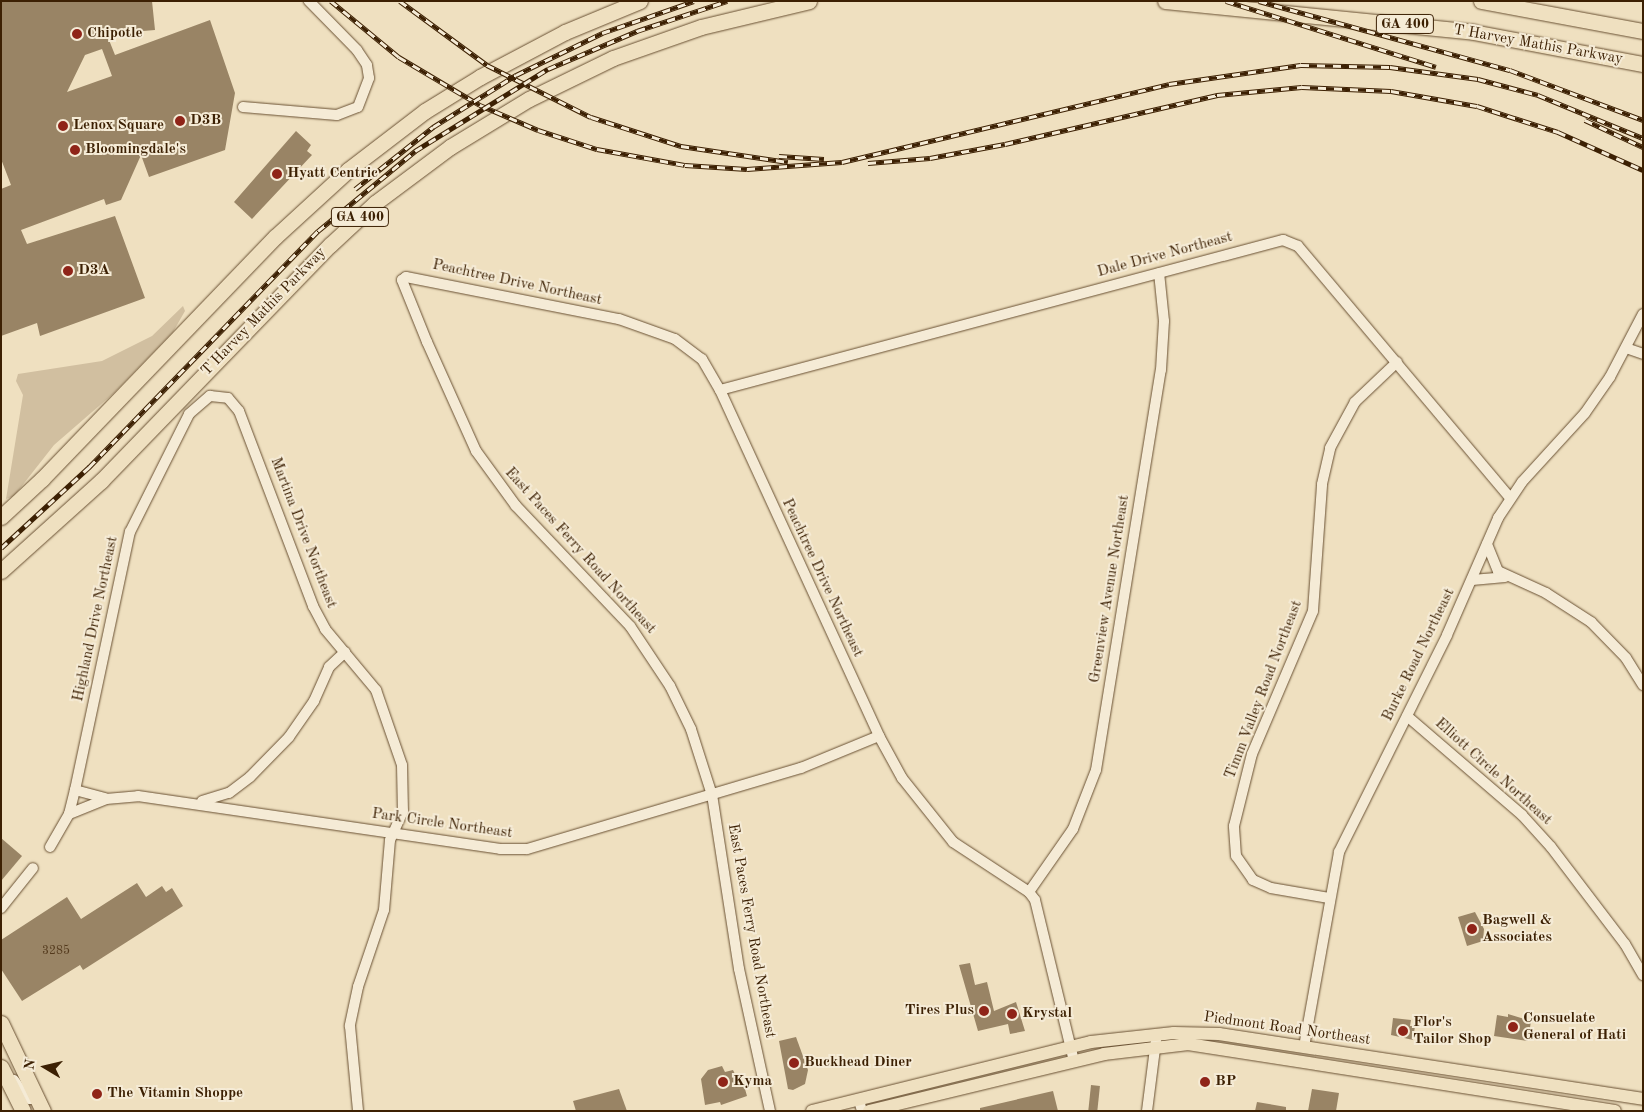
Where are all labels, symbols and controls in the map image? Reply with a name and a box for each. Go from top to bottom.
road number: GA 400 [1375,12,1435,36]
street label: T Harvey Mathis Parkway [1452,21,1624,69]
place label: Chipotle [87,25,143,43]
marker: Chipotle [71,28,83,40]
place label: D3B [190,112,221,130]
marker: D3B [174,115,186,127]
place label: Lenox Square [73,117,164,135]
marker: Lenox Square [57,120,69,132]
place label: Bloomingdale's [85,141,186,159]
marker: Bloomingdale's [69,144,81,156]
place label: Hyatt Centric [287,165,378,183]
marker: Hyatt Centric [271,168,283,180]
road number: GA 400 [330,206,390,228]
street label: Dale Drive Northeast [1095,228,1235,282]
street label: T Harvey Mathis Parkway [198,244,330,380]
street label: Peachtree Drive Northeast [431,256,603,310]
place label: D3A [78,262,110,280]
marker: D3A [62,265,74,277]
street label: Martina Drive Northeast [266,455,340,611]
street label: East Paces Ferry Road Northeast [501,464,659,638]
street label: Greenview Avenue Northeast [1086,494,1134,684]
street label: Peachtree Drive Northeast [777,496,867,660]
street label: Highland Drive Northeast [70,535,122,703]
street label: Burke Road Northeast [1379,586,1459,724]
street label: Timm Valley Road Northeast [1222,598,1306,782]
street label: Elliott Circle Northeast [1431,715,1555,829]
street label: Park Circle Northeast [371,805,513,843]
street label: East Paces Ferry Road Northeast [723,822,779,1040]
place label: Bagwell & Associates [1482,911,1552,946]
marker: Bagwell & Associates [1466,923,1478,935]
house number: 3285 [42,945,70,959]
place label: Tires Plus [905,1002,974,1020]
marker: Tires Plus [978,1005,990,1017]
place label: Krystal [1022,1005,1072,1023]
marker: Krystal [1006,1008,1018,1020]
street label: Piedmont Road Northeast [1203,1008,1371,1050]
place label: Consuelate General of Hati [1523,1009,1626,1044]
place label: Flor's Tailor Shop [1413,1013,1491,1048]
marker: Consuelate General of Hati [1507,1021,1519,1033]
marker: Flor's Tailor Shop [1397,1025,1409,1037]
north arrow [20,1042,70,1092]
place label: Buckhead Diner [804,1054,912,1072]
marker: Buckhead Diner [788,1057,800,1069]
text: N [22,1058,38,1071]
place label: Kyma [733,1073,772,1091]
place label: BP [1215,1073,1236,1091]
marker: Kyma [717,1076,729,1088]
marker: BP [1199,1076,1211,1088]
place label: The Vitamin Shoppe [107,1085,243,1103]
marker: The Vitamin Shoppe [91,1088,103,1100]

